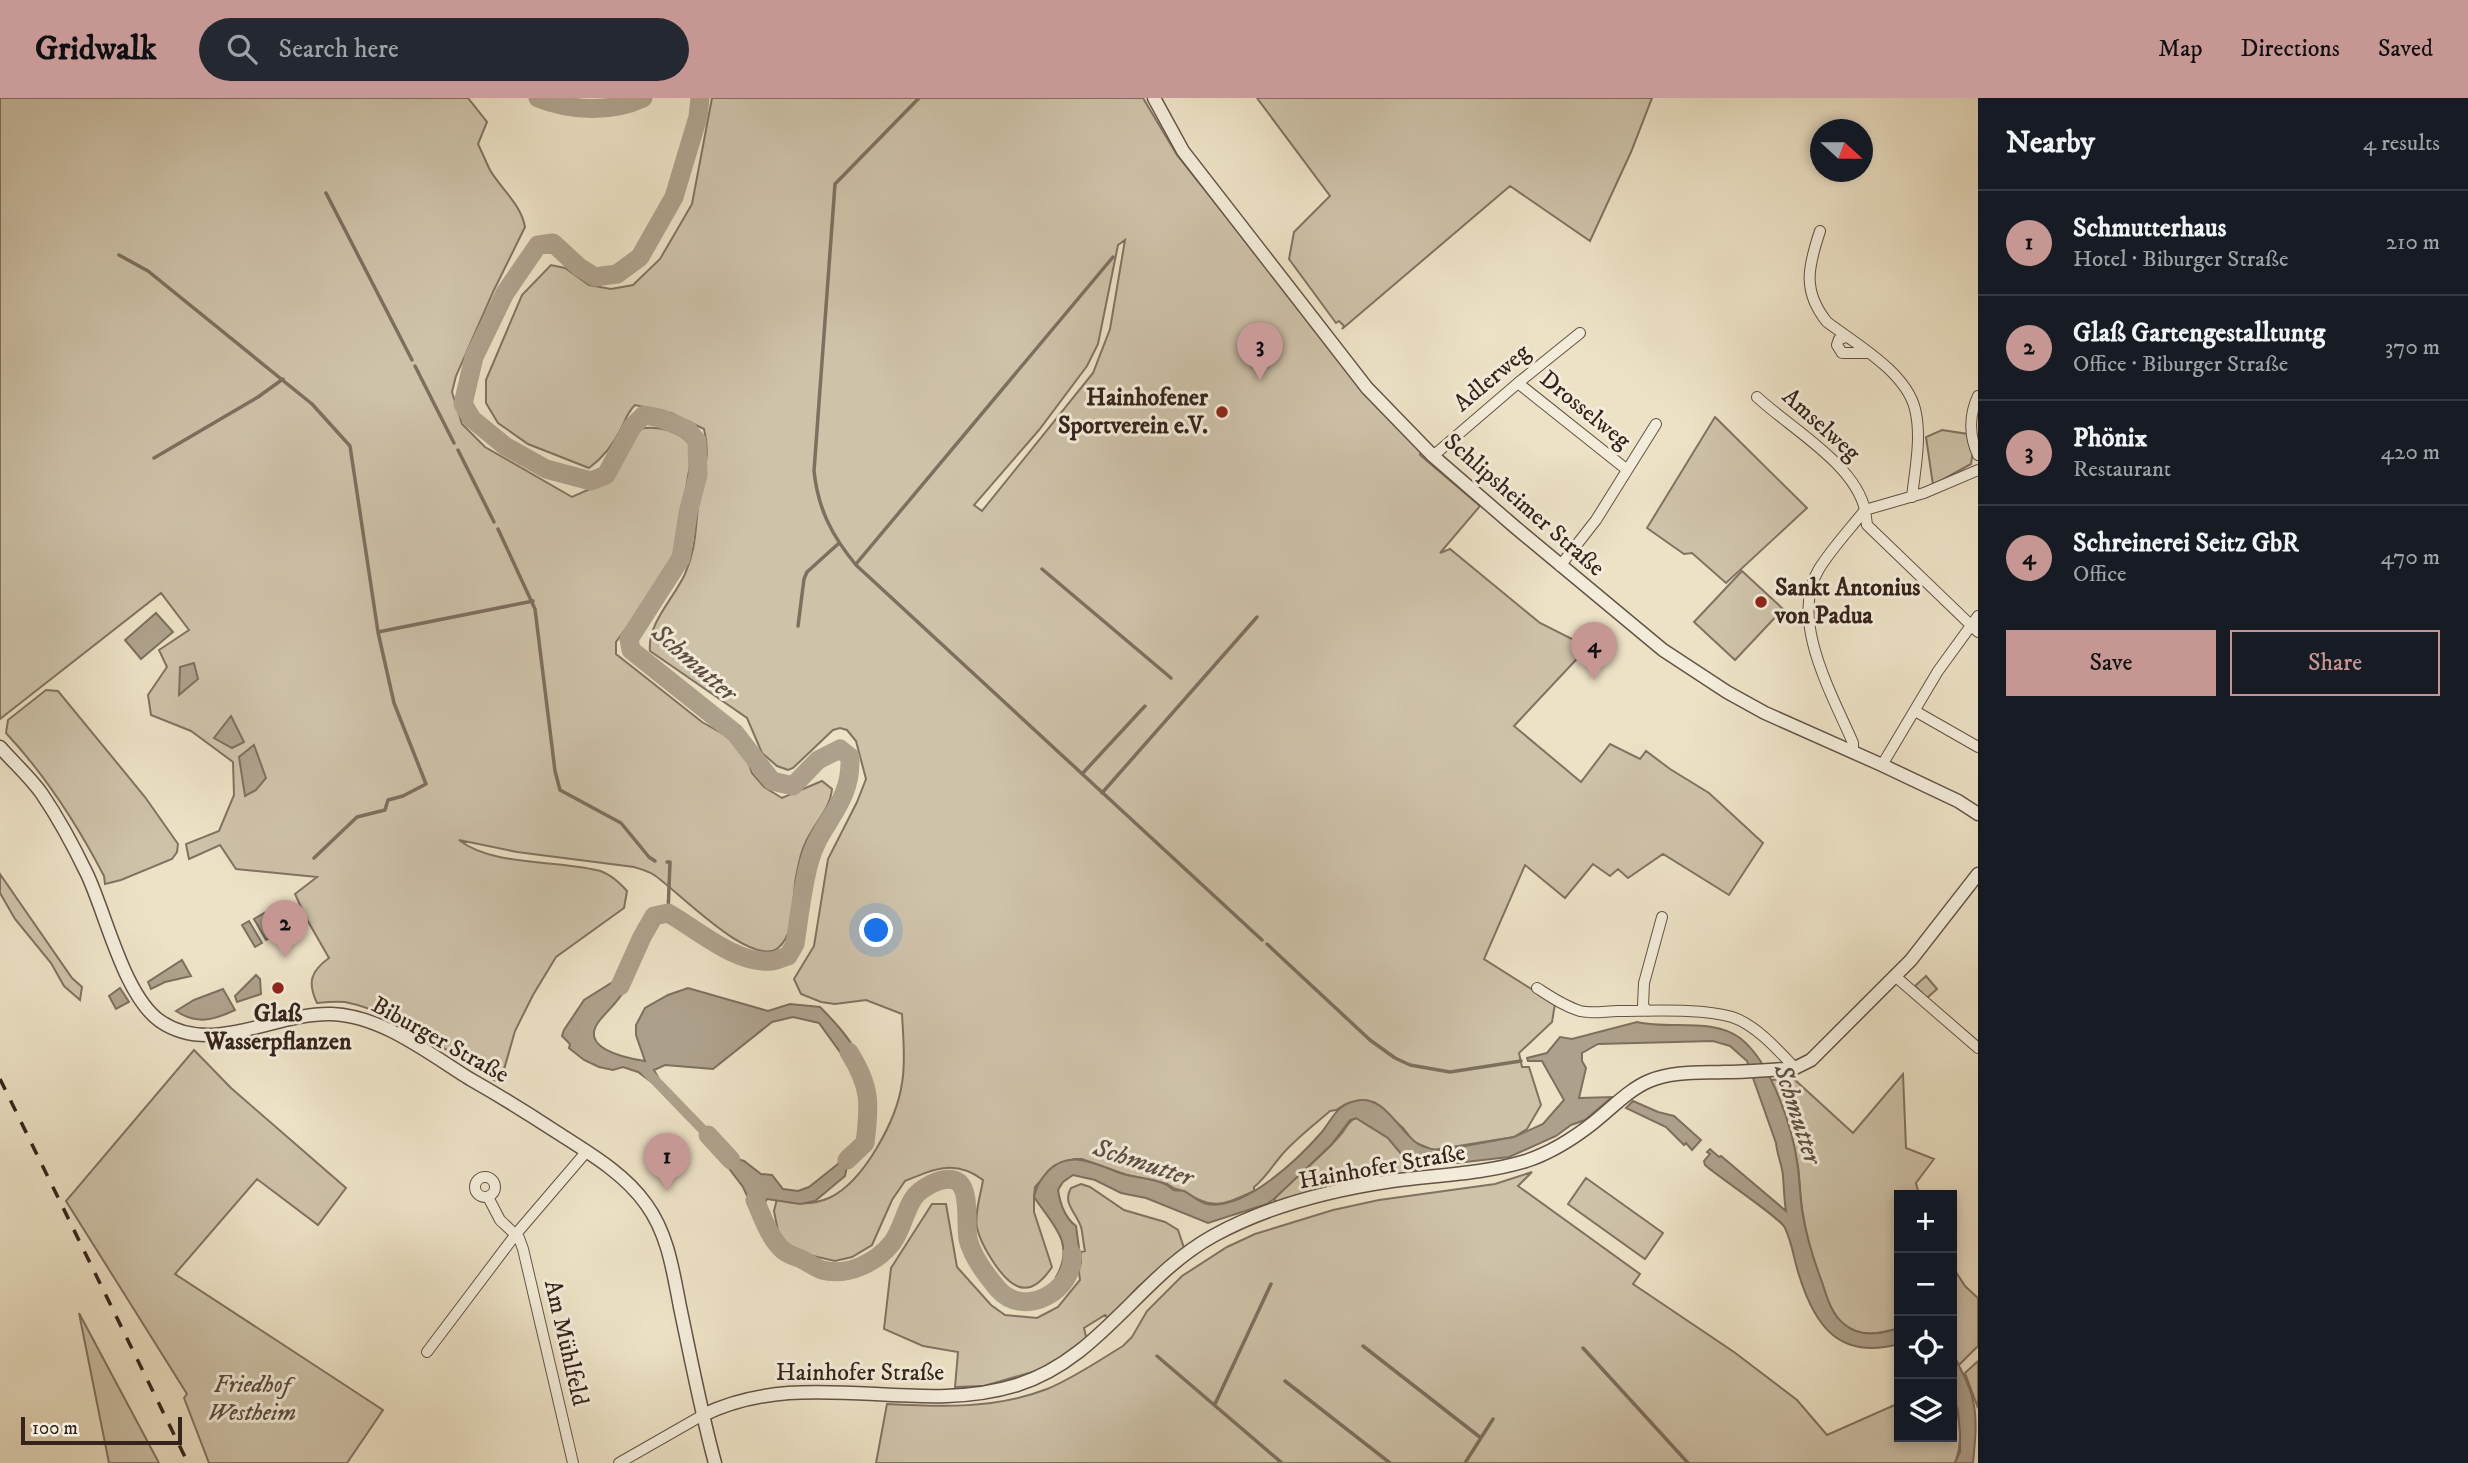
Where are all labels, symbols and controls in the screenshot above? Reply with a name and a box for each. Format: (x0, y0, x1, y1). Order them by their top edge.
search box (199, 18, 689, 81)
text: Gridwalk (35, 29, 157, 70)
icon: search (223, 30, 261, 68)
text: Search here (279, 33, 399, 66)
text: Map (2158, 34, 2203, 64)
text: Directions (2241, 34, 2340, 64)
text: Saved (2378, 34, 2433, 64)
north arrow (1810, 119, 1873, 182)
text: Nearby (2006, 125, 2095, 162)
text: 4 results (2363, 129, 2440, 158)
text: Schmutterhaus (2073, 212, 2226, 245)
text: 1 (2025, 228, 2033, 257)
text: 210 m (2386, 228, 2440, 257)
text: Hotel · Biburger Straße (2073, 245, 2289, 274)
text: Glaß Gartengestalltuntg (2073, 317, 2325, 350)
pin: 3 (1237, 322, 1283, 380)
text: 2 (2023, 333, 2035, 362)
text: 370 m (2385, 333, 2440, 362)
street label: Adlerweg (1448, 337, 1537, 419)
text: Office · Biburger Straße (2073, 350, 2288, 379)
street label: Drosselweg (1533, 364, 1637, 456)
street label: Amselweg (1776, 382, 1867, 468)
place label: Hainhofener Sportverein e.V. (1058, 383, 1209, 441)
marker: Hainhofener Sportverein e.V. (1214, 404, 1230, 420)
text: Phönix (2073, 422, 2147, 455)
street label: Schlipsheimer Straße (1437, 427, 1611, 583)
text: 3 (2025, 438, 2033, 467)
text: 420 m (2381, 438, 2440, 467)
text: Restaurant (2073, 455, 2171, 484)
text: Schreinerei Seitz GbR (2073, 527, 2299, 560)
text: 4 (2022, 543, 2036, 572)
text: 470 m (2381, 543, 2440, 572)
text: Office (2073, 560, 2127, 589)
place label: Sankt Antonius von Padua (1774, 573, 1920, 631)
marker: Sankt Antonius von Padua (1753, 594, 1769, 610)
water label: Schmutter (644, 616, 745, 710)
pin: 4 (1571, 622, 1617, 680)
button: Save (2006, 630, 2216, 696)
button: Share (2230, 630, 2440, 696)
pin: 2 (262, 900, 308, 958)
your location (859, 913, 893, 947)
marker: Glaß Wasserpflanzen (270, 980, 286, 996)
street label: Biburger Straße (366, 990, 514, 1090)
place label: Glaß Wasserpflanzen (204, 999, 352, 1057)
water label: Schmutter (1765, 1059, 1829, 1170)
water label: Schmutter (1088, 1131, 1199, 1195)
pin: 1 (644, 1133, 690, 1191)
street label: Hainhofer Straße (1296, 1138, 1468, 1196)
map controls (1894, 1190, 1957, 1442)
button: + (1894, 1190, 1957, 1253)
button: − (1894, 1253, 1957, 1316)
street label: Am Mühlfeld (537, 1277, 595, 1409)
button: locate (1894, 1316, 1957, 1379)
street label: Hainhofer Straße (776, 1358, 944, 1388)
park label: Friedhof Westheim (208, 1370, 296, 1428)
button: layers (1894, 1379, 1957, 1442)
scale bar (21, 1414, 182, 1446)
text: 100 m (32, 1417, 78, 1440)

